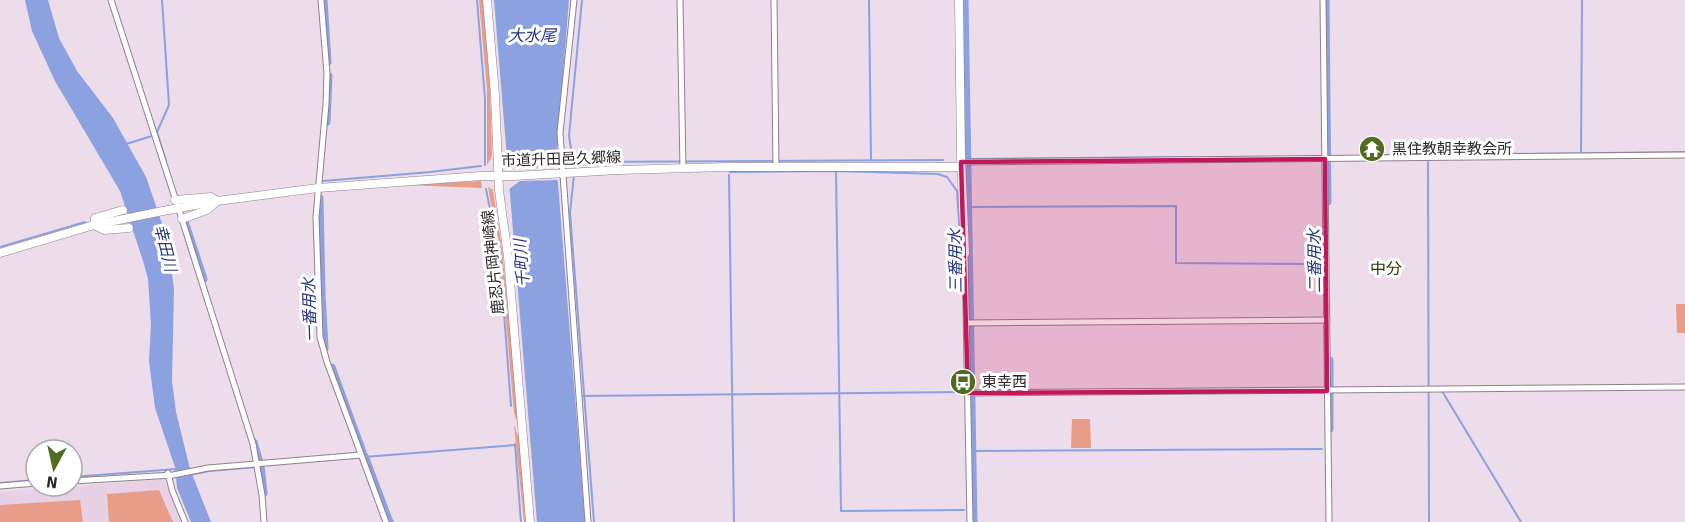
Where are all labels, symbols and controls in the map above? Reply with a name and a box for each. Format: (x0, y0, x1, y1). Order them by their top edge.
water label: 大水尾 (508, 26, 558, 46)
temple icon: 黒住教朝幸教会所 (1357, 134, 1387, 164)
place label: 黒住教朝幸教会所 (1392, 140, 1512, 158)
street label: 市道升田邑久郷線 (501, 148, 621, 170)
street label: 鹿忍片岡神崎線 (479, 209, 507, 315)
water label: 幸田川 (149, 222, 181, 276)
water label: 三番用水 (945, 227, 967, 293)
water label: 二番用水 (1304, 227, 1326, 293)
water label: 千町川 (510, 236, 534, 288)
district label: 中分 (1370, 259, 1402, 279)
water label: 一番用水 (299, 276, 321, 342)
bus stop icon: 東幸西 (948, 367, 978, 397)
place label: 東幸西 (982, 373, 1027, 391)
north arrow (24, 438, 84, 498)
text: N (45, 471, 59, 493)

